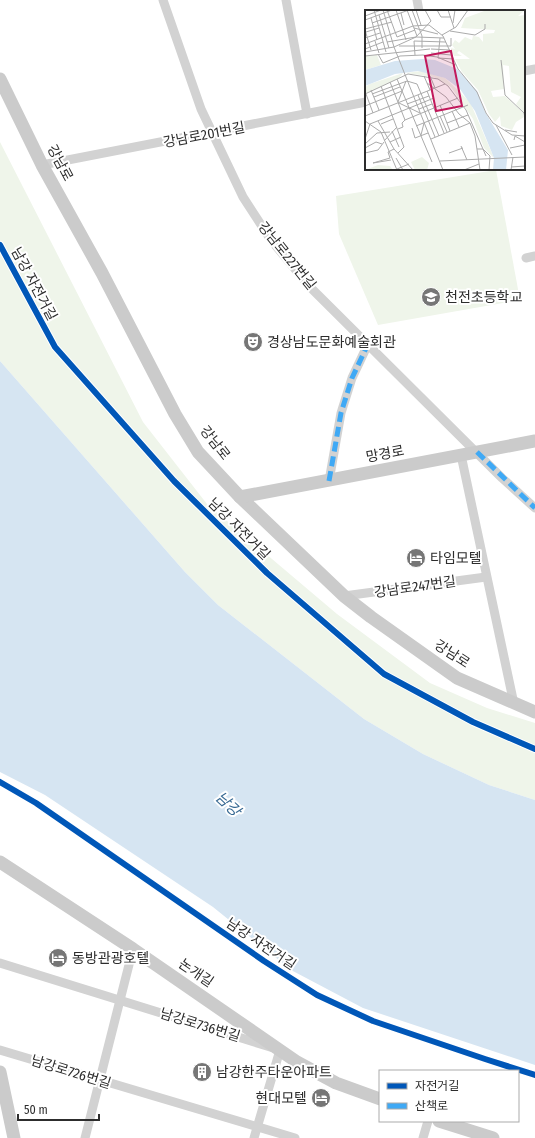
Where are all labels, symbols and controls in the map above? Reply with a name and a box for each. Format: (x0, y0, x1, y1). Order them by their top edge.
inset map (365, 10, 525, 170)
street label: 강남로201번길 (162, 119, 246, 151)
street label: 강남로 (43, 142, 77, 184)
street label: 강남로227번길 (254, 219, 320, 293)
street label: 남강 자전거길 (8, 244, 60, 324)
school or university icon: 천전초등학교 (420, 286, 442, 308)
place label: 천전초등학교 (445, 289, 522, 306)
theatre icon: 경상남도문화예술회관 (242, 331, 264, 353)
place label: 경상남도문화예술회관 (267, 334, 396, 351)
street label: 강남로 (196, 423, 234, 464)
street label: 망경로 (364, 442, 406, 466)
street label: 남강 자전거길 (205, 495, 273, 563)
hotel icon: 타임모텔 (405, 547, 427, 569)
place label: 타임모텔 (430, 550, 482, 567)
street label: 강남로247번길 (373, 573, 457, 601)
street label: 강남로 (431, 636, 473, 672)
water label: 남강 (212, 788, 246, 821)
street label: 남강 자전거길 (223, 914, 299, 974)
hotel icon: 동방관광호텔 (47, 947, 69, 969)
place label: 동방관광호텔 (72, 950, 149, 967)
street label: 논개길 (175, 955, 217, 991)
street label: 남강로736번길 (158, 1005, 242, 1045)
street label: 남강로726번길 (29, 1052, 113, 1092)
building icon: 남강한주타운아파트 (191, 1061, 213, 1083)
place label: 남강한주타운아파트 (216, 1064, 332, 1081)
legend (379, 1070, 519, 1122)
text: 자전거길 (415, 1079, 459, 1093)
hotel icon: 현대모텔 (310, 1087, 332, 1109)
place label: 현대모텔 (255, 1090, 307, 1107)
scale bar (18, 1096, 99, 1122)
text: 산책로 (415, 1099, 448, 1113)
text: 50 m (24, 1103, 48, 1117)

